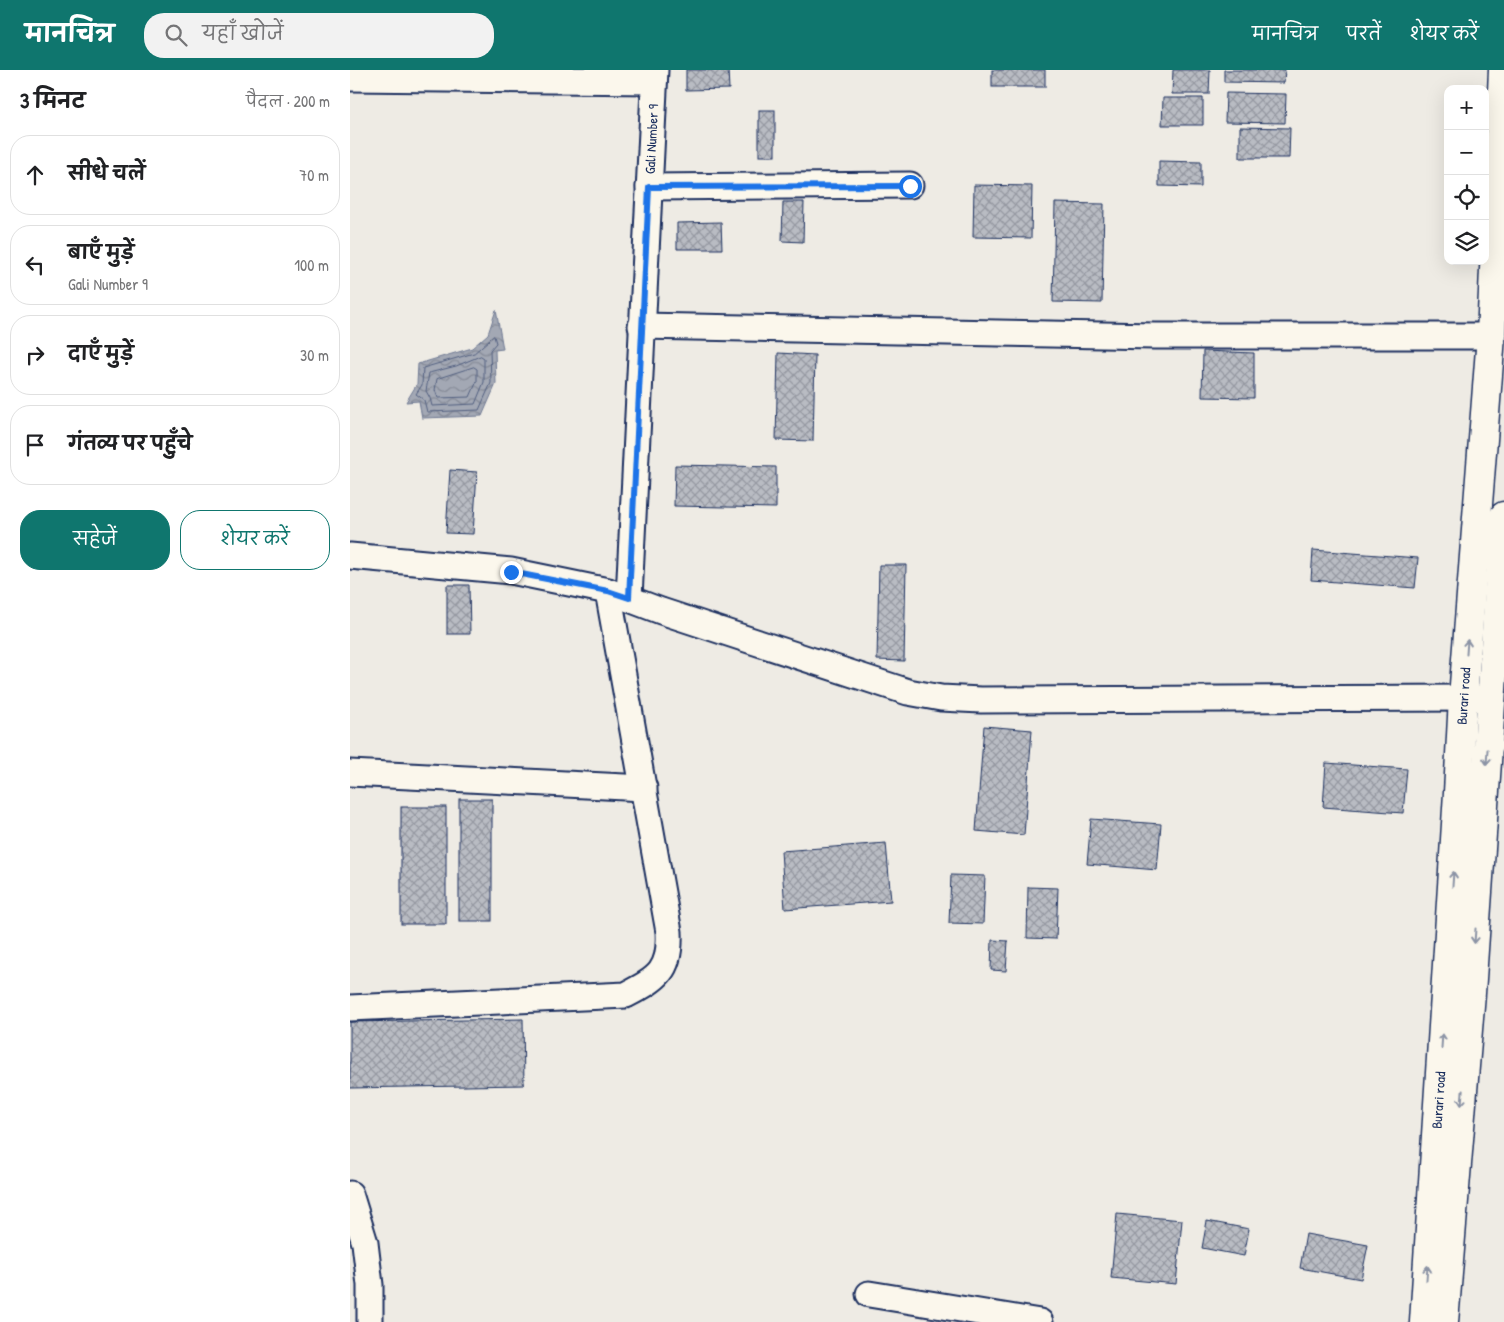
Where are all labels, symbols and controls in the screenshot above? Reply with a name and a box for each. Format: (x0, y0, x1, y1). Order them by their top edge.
search box (144, 13, 494, 58)
text: मानचित्र (25, 17, 114, 49)
text: यहाँ खोजें (202, 20, 284, 46)
icon: search (162, 21, 190, 49)
text: मानचित्र (1252, 21, 1318, 46)
text: परतें (1346, 21, 1381, 46)
text: शेयर करें (1409, 21, 1479, 46)
map controls (1444, 85, 1489, 265)
button: + (1444, 85, 1489, 130)
text: 3 मिनट (20, 86, 85, 115)
text: पैदल · 200 m (246, 90, 330, 112)
street label: Gali Number 9 (640, 104, 662, 174)
button: − (1444, 130, 1489, 175)
text: सीधे चलें (68, 160, 145, 186)
icon: ahead (21, 161, 49, 189)
text: 70 m (299, 164, 329, 186)
route start (899, 175, 922, 198)
button: locate (1444, 175, 1489, 220)
button: layers (1444, 220, 1489, 265)
text: बाएँ मुड़ें (68, 239, 134, 265)
icon: left (21, 251, 49, 279)
text: 100 m (294, 254, 329, 276)
text: Gali Number 9 (68, 273, 148, 295)
text: दाएँ मुड़ें (68, 340, 134, 366)
icon: right (21, 341, 49, 369)
text: 30 m (300, 344, 329, 366)
text: गंतव्य पर पहुँचे (68, 430, 192, 456)
icon: arrive (21, 431, 49, 459)
button: सहेजें (20, 510, 170, 570)
button: शेयर करें (180, 510, 330, 570)
route end (500, 561, 523, 584)
one-way arrow (1462, 639, 1471, 655)
street label: Burari road (1452, 666, 1475, 725)
one-way arrow (1483, 748, 1492, 764)
one-way arrow (1448, 871, 1457, 887)
one-way arrow (1471, 928, 1480, 944)
one-way arrow (1438, 1034, 1447, 1050)
street label: Burari road (1427, 1070, 1450, 1129)
one-way arrow (1458, 1090, 1467, 1106)
one-way arrow (1423, 1266, 1432, 1282)

